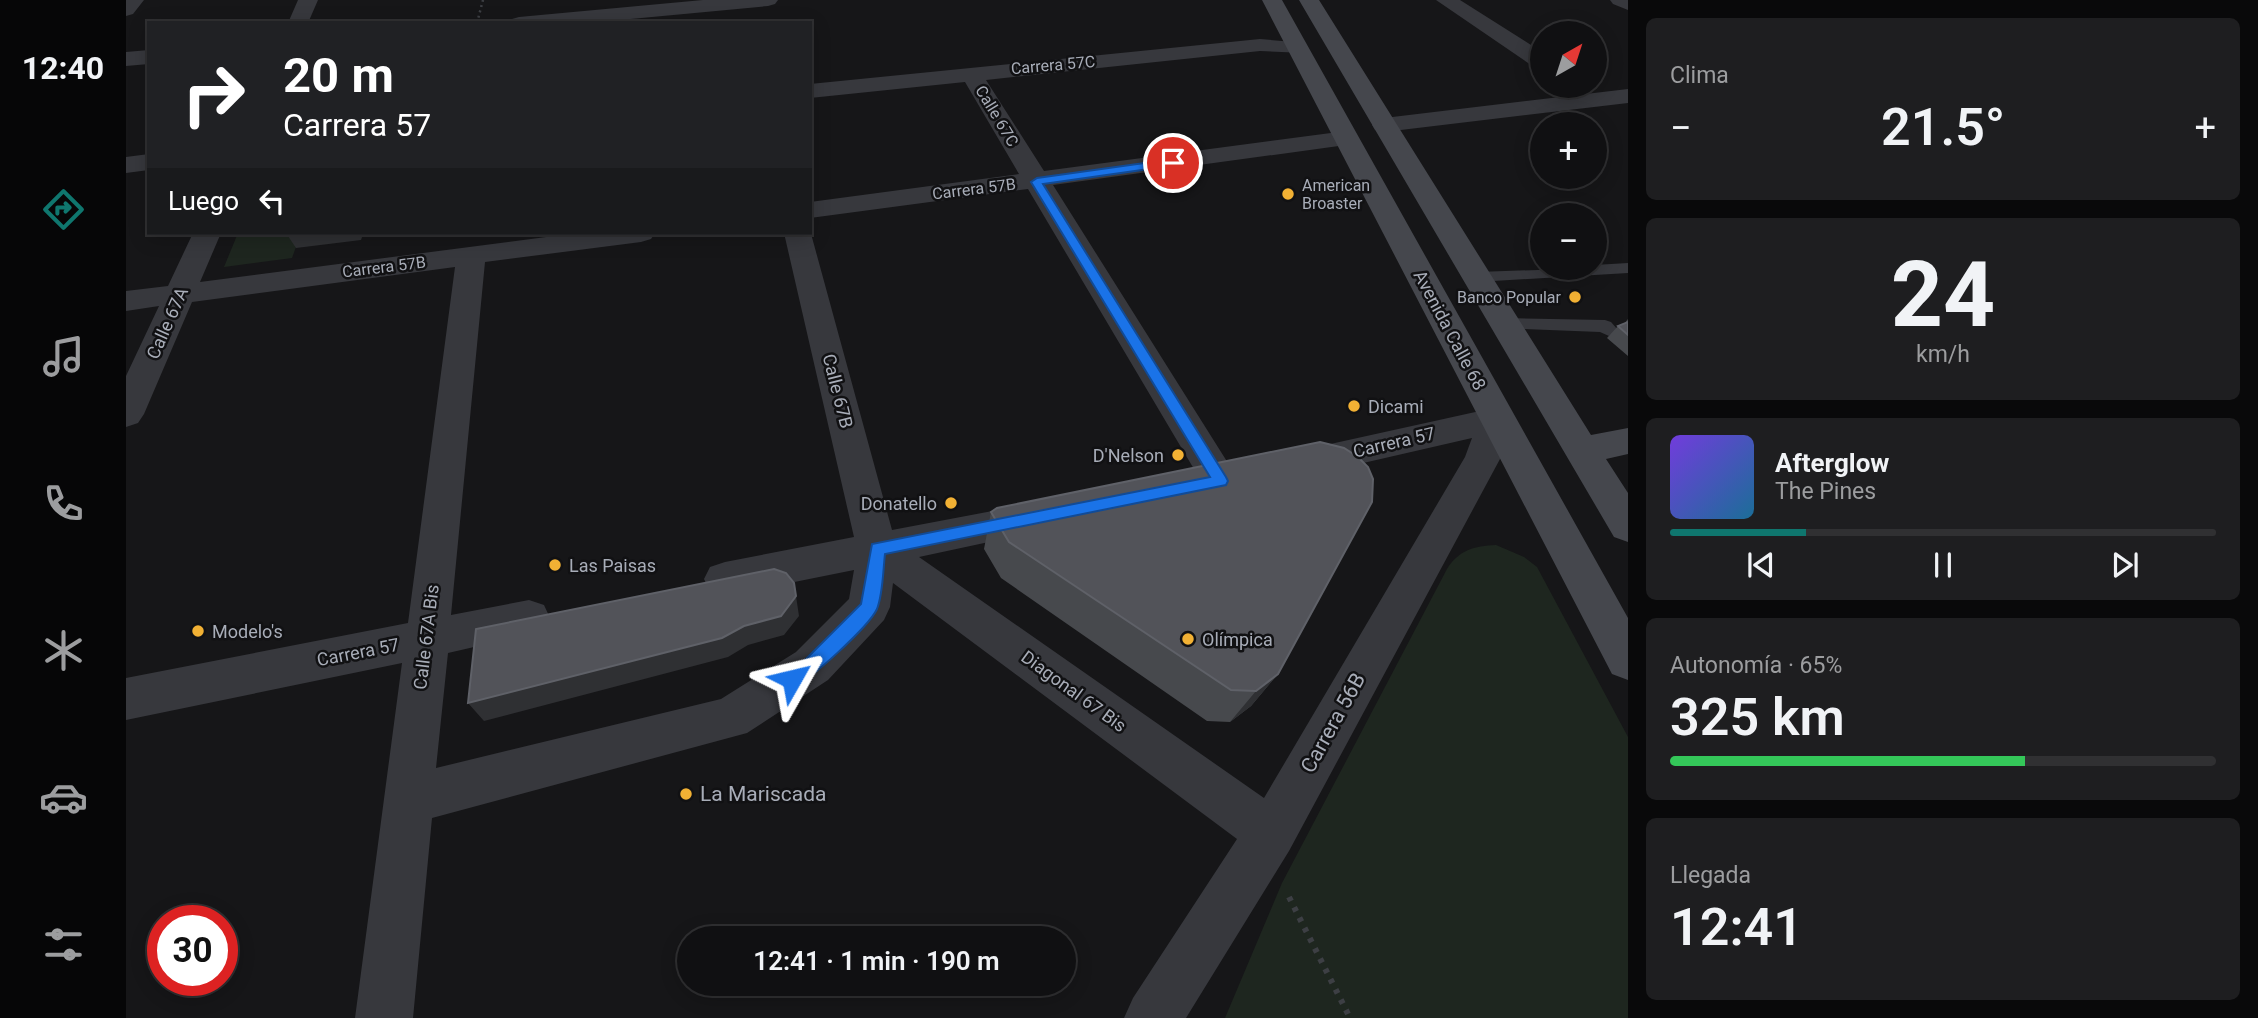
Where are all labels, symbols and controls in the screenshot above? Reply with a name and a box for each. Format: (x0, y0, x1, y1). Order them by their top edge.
north arrow (1530, 21, 1606, 98)
map controls (1530, 21, 1607, 280)
text: 20 m (283, 47, 394, 104)
text: 12:40 (22, 49, 104, 87)
icon: right (168, 49, 259, 140)
street label: Carrera 57C (1010, 52, 1096, 78)
text: Clima (1670, 62, 1729, 89)
street label: Calle 67C (971, 82, 1023, 150)
text: 21.5° (1881, 97, 2005, 158)
text: Carrera 57 (283, 106, 431, 144)
text: − (1670, 106, 1692, 150)
text: + (2194, 106, 2216, 150)
button: + (1530, 112, 1607, 189)
pin (1143, 133, 1203, 193)
icon: arrive (1154, 144, 1192, 182)
street label: Carrera 57B (931, 174, 1017, 204)
place label: American Broaster (1302, 176, 1370, 213)
icon: left (253, 182, 291, 220)
icon: directions (39, 185, 88, 234)
text: Luego (168, 186, 239, 216)
marker: American Broaster (1280, 186, 1296, 202)
button: − (1530, 203, 1607, 280)
text: 24 (1891, 242, 1995, 348)
street label: Carrera 57B (341, 252, 427, 282)
street label: Avenida Calle 68 (1410, 266, 1490, 394)
street label: Calle 67A (142, 284, 192, 362)
place label: Banco Popular (1457, 288, 1562, 307)
marker: Banco Popular (1567, 289, 1583, 305)
icon: music (39, 332, 88, 381)
text: km/h (1916, 341, 1970, 368)
street label: Calle 67B (819, 352, 857, 430)
place label: Dicami (1368, 396, 1424, 417)
marker: Dicami (1346, 398, 1362, 414)
street label: Carrera 57 (1351, 422, 1437, 462)
place label: D'Nelson (1093, 445, 1164, 466)
marker: D'Nelson (1170, 447, 1186, 463)
text: Afterglow (1775, 448, 1889, 478)
text: The Pines (1775, 478, 1876, 505)
icon: phone (39, 479, 88, 528)
place label: Donatello (861, 493, 937, 514)
marker: Donatello (943, 495, 959, 511)
icon: previous (1742, 546, 1780, 584)
icon: pause (1924, 546, 1962, 584)
icon: next (2106, 546, 2144, 584)
place label: Las Paisas (569, 555, 656, 576)
marker: Las Paisas (547, 557, 563, 573)
street label: Calle 67A Bis (409, 583, 443, 691)
place label: Modelo's (212, 621, 283, 642)
marker: Modelo's (190, 623, 206, 639)
icon: climate (39, 626, 88, 675)
place label: Olímpica (1202, 629, 1273, 650)
marker: Olímpica (1180, 631, 1196, 647)
street label: Carrera 57 (315, 634, 401, 670)
position arrow (755, 642, 829, 716)
street label: Diagonal 67 Bis (1017, 646, 1131, 736)
text: Autonomía · 65% (1670, 652, 1842, 679)
street label: Carrera 56B (1296, 669, 1370, 777)
text: 325 km (1670, 687, 1845, 748)
icon: car (39, 773, 88, 822)
place label: La Mariscada (700, 782, 826, 806)
marker: La Mariscada (678, 786, 694, 802)
text: Llegada (1670, 862, 1751, 889)
text: 12:41 (1670, 897, 1803, 958)
speed limit sign: 30 (147, 905, 238, 996)
icon: filters (39, 920, 88, 969)
text: 12:41 · 1 min · 190 m (753, 946, 1000, 976)

